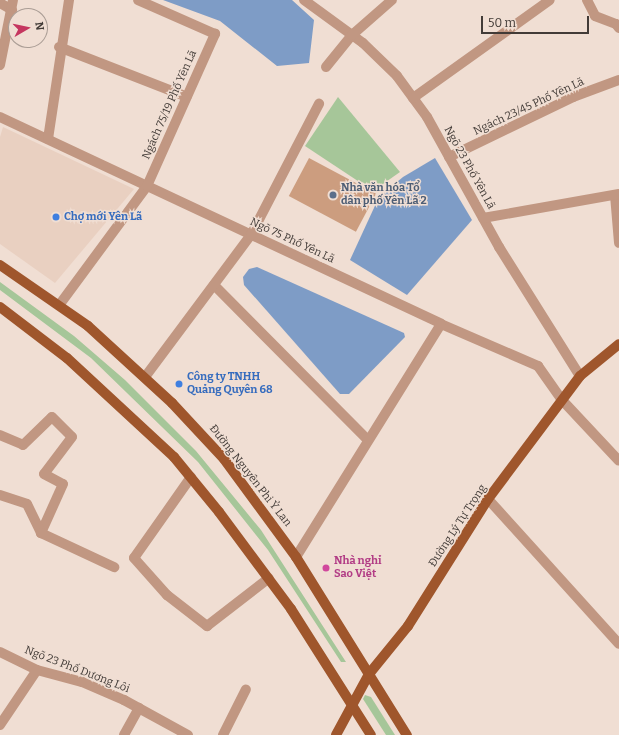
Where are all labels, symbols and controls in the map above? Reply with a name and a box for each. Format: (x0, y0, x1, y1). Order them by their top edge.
north arrow (8, 8, 48, 48)
scale bar (483, 8, 591, 34)
text: 50 m (488, 16, 516, 30)
text: N (32, 21, 46, 31)
street label: Ngách 75/19 Phố Yên Lã (140, 48, 200, 162)
street label: Ngách 23/45 Phố Yên Lã (472, 76, 586, 138)
street label: Ngõ 23 Phố Yên Lã (441, 124, 497, 212)
place label: Nhà văn hóa Tổ dân phố Yên Lã 2 (341, 182, 427, 208)
marker: Nhà văn hóa Tổ dân phố Yên Lã 2 (328, 190, 338, 200)
place label: Chợ mới Yên Lã (64, 210, 142, 224)
marker: Chợ mới Yên Lã (51, 212, 61, 222)
street label: Ngõ 75 Phố Yên Lã (248, 216, 336, 266)
place label: Công ty TNHH Quảng Quyên 68 (187, 371, 273, 397)
marker: Công ty TNHH Quảng Quyên 68 (174, 379, 184, 389)
street label: Đường Nguyên Phi Ỷ Lan (206, 423, 294, 529)
street label: Đường Lý Tự Trọng (426, 482, 490, 570)
place label: Nhà nghỉ Sao Việt (334, 555, 381, 581)
marker: Nhà nghỉ Sao Việt (321, 563, 331, 573)
street label: Ngõ 23 Phố Dương Lôi (23, 644, 131, 696)

